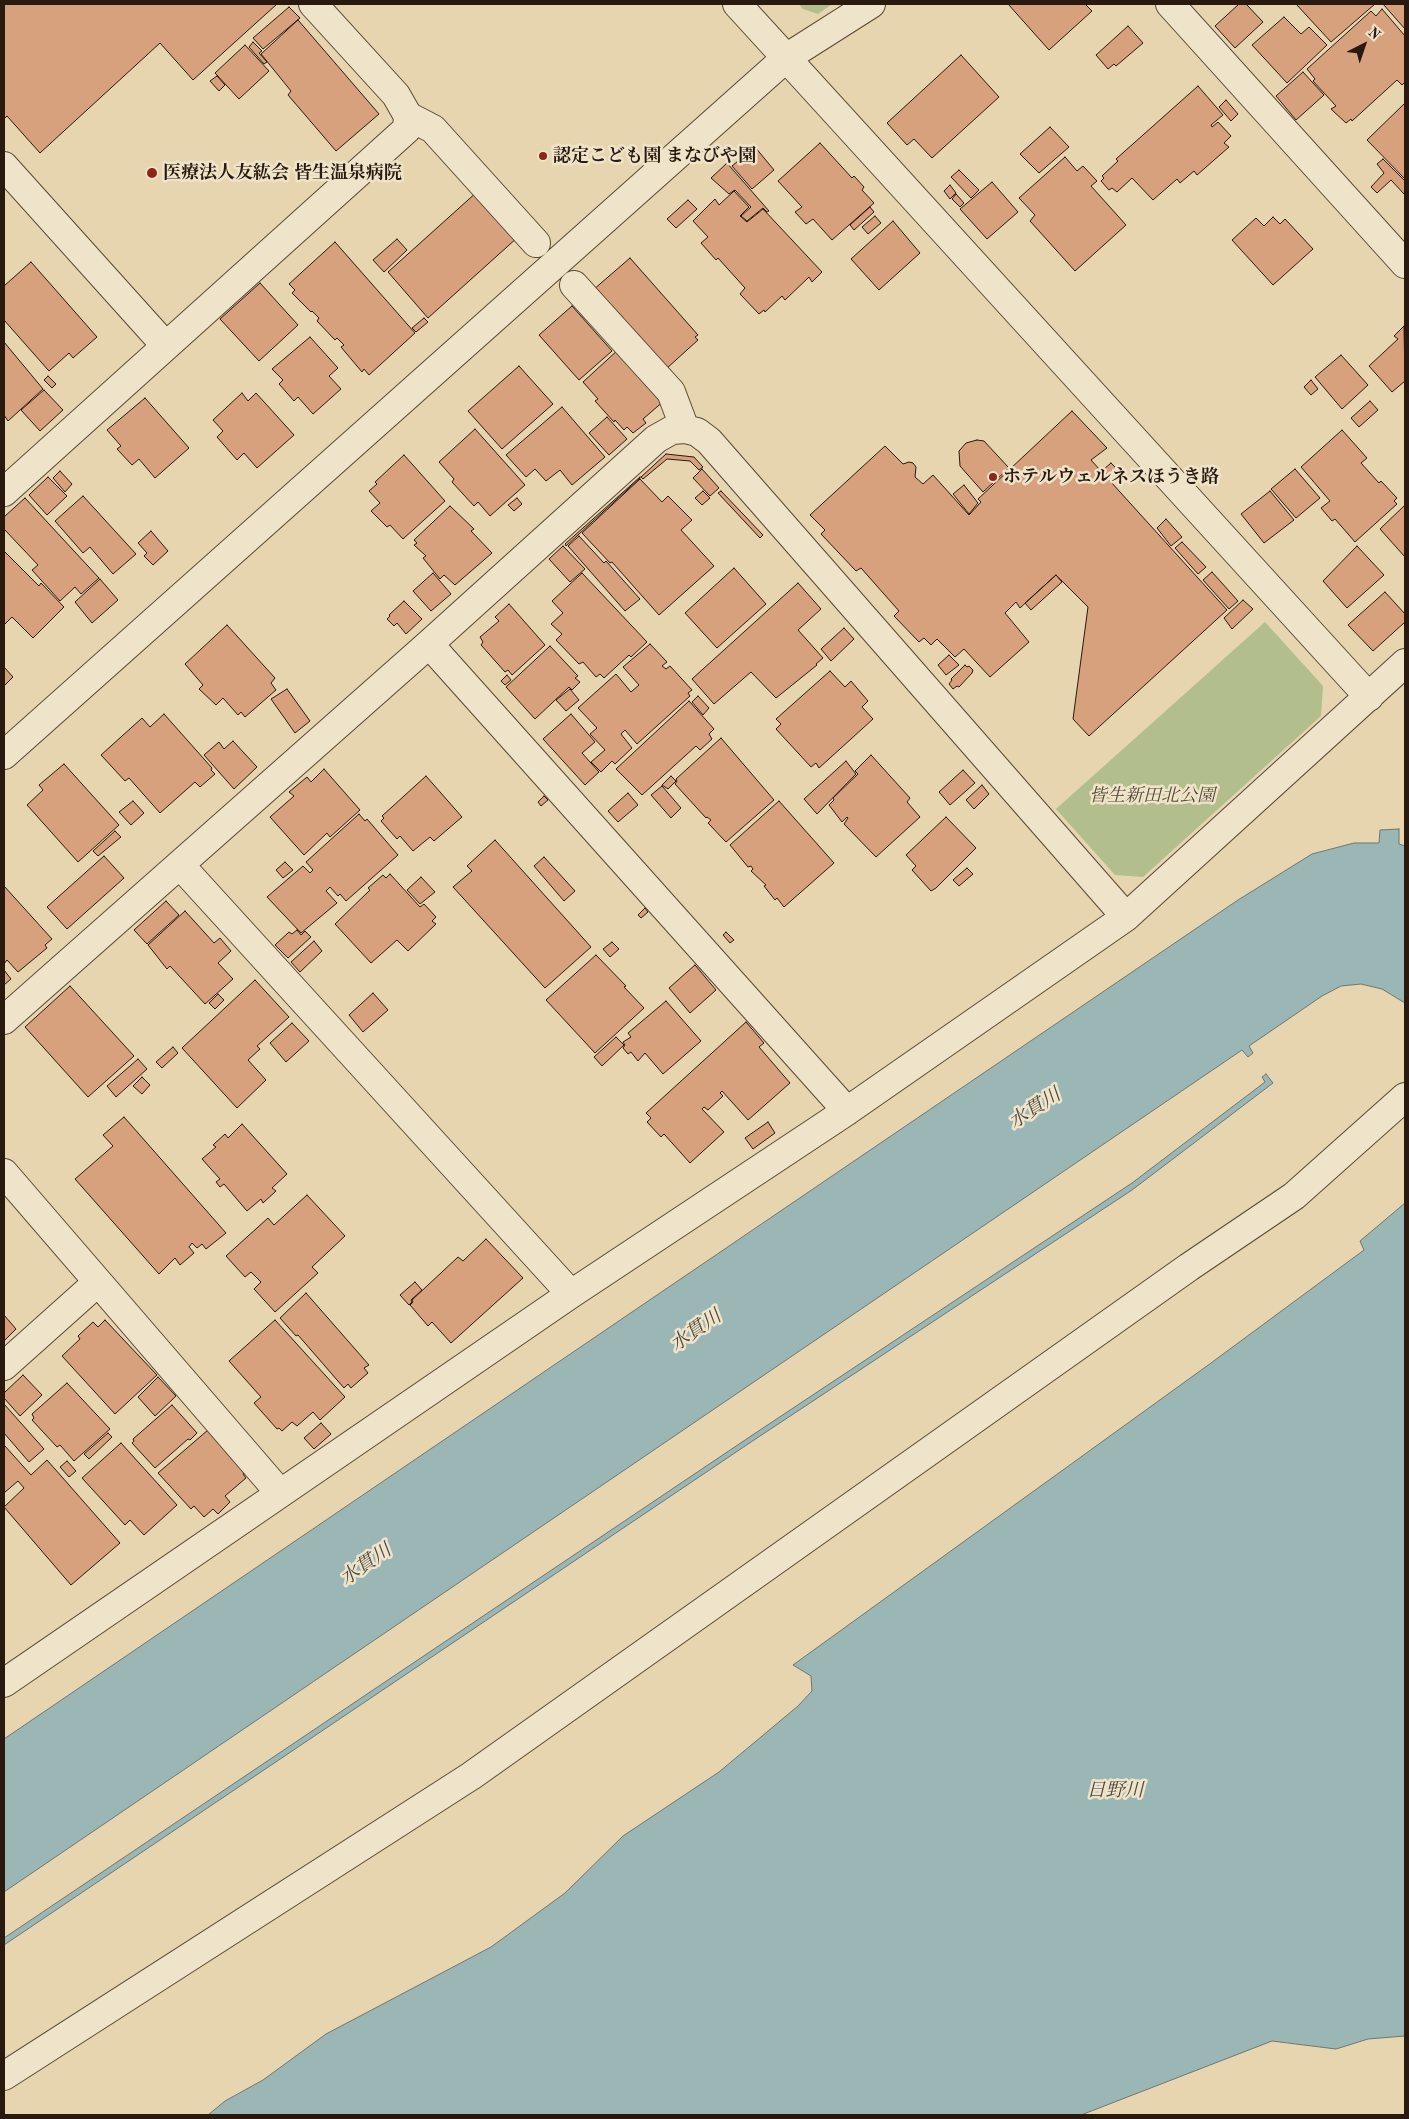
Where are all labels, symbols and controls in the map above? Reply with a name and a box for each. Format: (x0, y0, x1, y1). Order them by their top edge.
north arrow (1339, 20, 1389, 70)
text: N (1365, 25, 1382, 42)
place label: 認定こども園 まなびや園 (553, 145, 756, 167)
marker: 認定こども園 まなびや園 (537, 150, 549, 162)
place label: 医療法人友紘会 皆生温泉病院 (163, 162, 402, 184)
marker: 医療法人友紘会 皆生温泉病院 (145, 166, 159, 180)
place label: ホテルウェルネスほうき路 (1003, 466, 1219, 488)
marker: ホテルウェルネスほうき路 (987, 471, 999, 483)
park label: 皆生新田北公園 (1089, 785, 1215, 807)
water label: 水貫川 (1005, 1084, 1065, 1134)
water label: 水貫川 (666, 1305, 726, 1357)
water label: 水貫川 (336, 1539, 396, 1591)
water label: 日野川 (1087, 1780, 1143, 1802)

